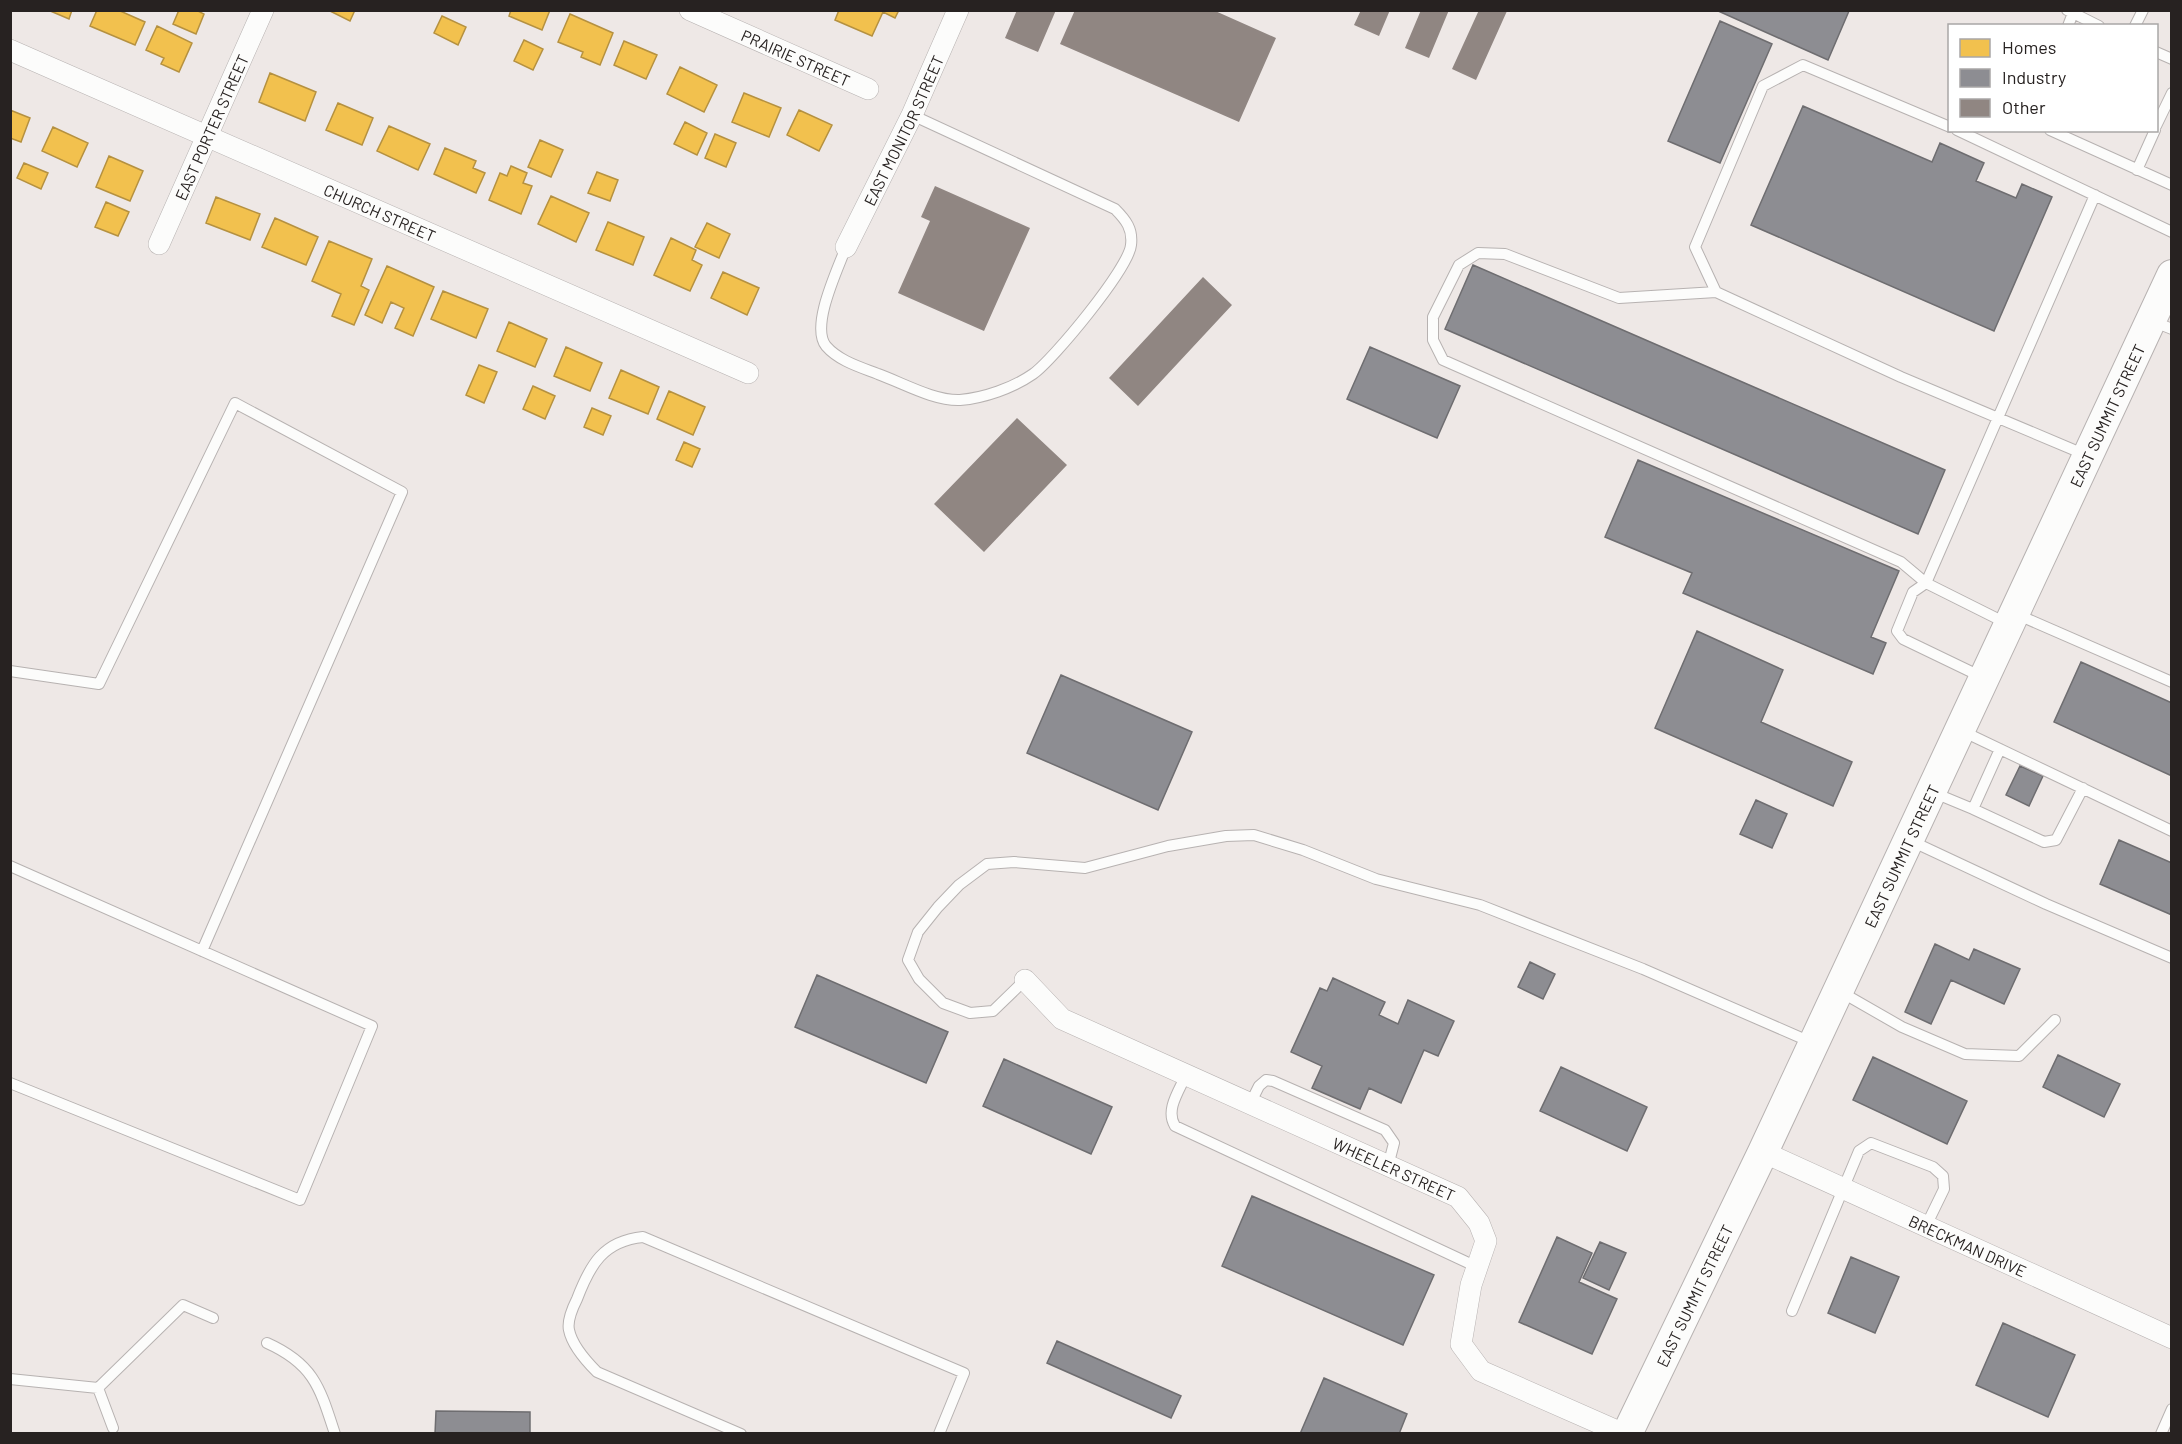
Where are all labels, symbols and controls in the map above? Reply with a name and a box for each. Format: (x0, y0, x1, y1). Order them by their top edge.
legend (1948, 24, 2158, 132)
street label: PRAIRIE STREET (739, 25, 853, 89)
text: Homes (2002, 36, 2056, 58)
street label: EAST PORTER STREET (170, 51, 252, 203)
street label: EAST MONITOR STREET (859, 52, 947, 208)
text: Industry (2002, 66, 2066, 88)
text: Other (2002, 96, 2046, 118)
street label: CHURCH STREET (321, 179, 439, 245)
street label: EAST SUMMIT STREET (2065, 341, 2148, 490)
street label: EAST SUMMIT STREET (1860, 781, 1943, 930)
street label: WHEELER STREET (1330, 1133, 1458, 1204)
street label: BRECKMAN DRIVE (1906, 1210, 2030, 1280)
street label: EAST SUMMIT STREET (1652, 1221, 1736, 1370)

